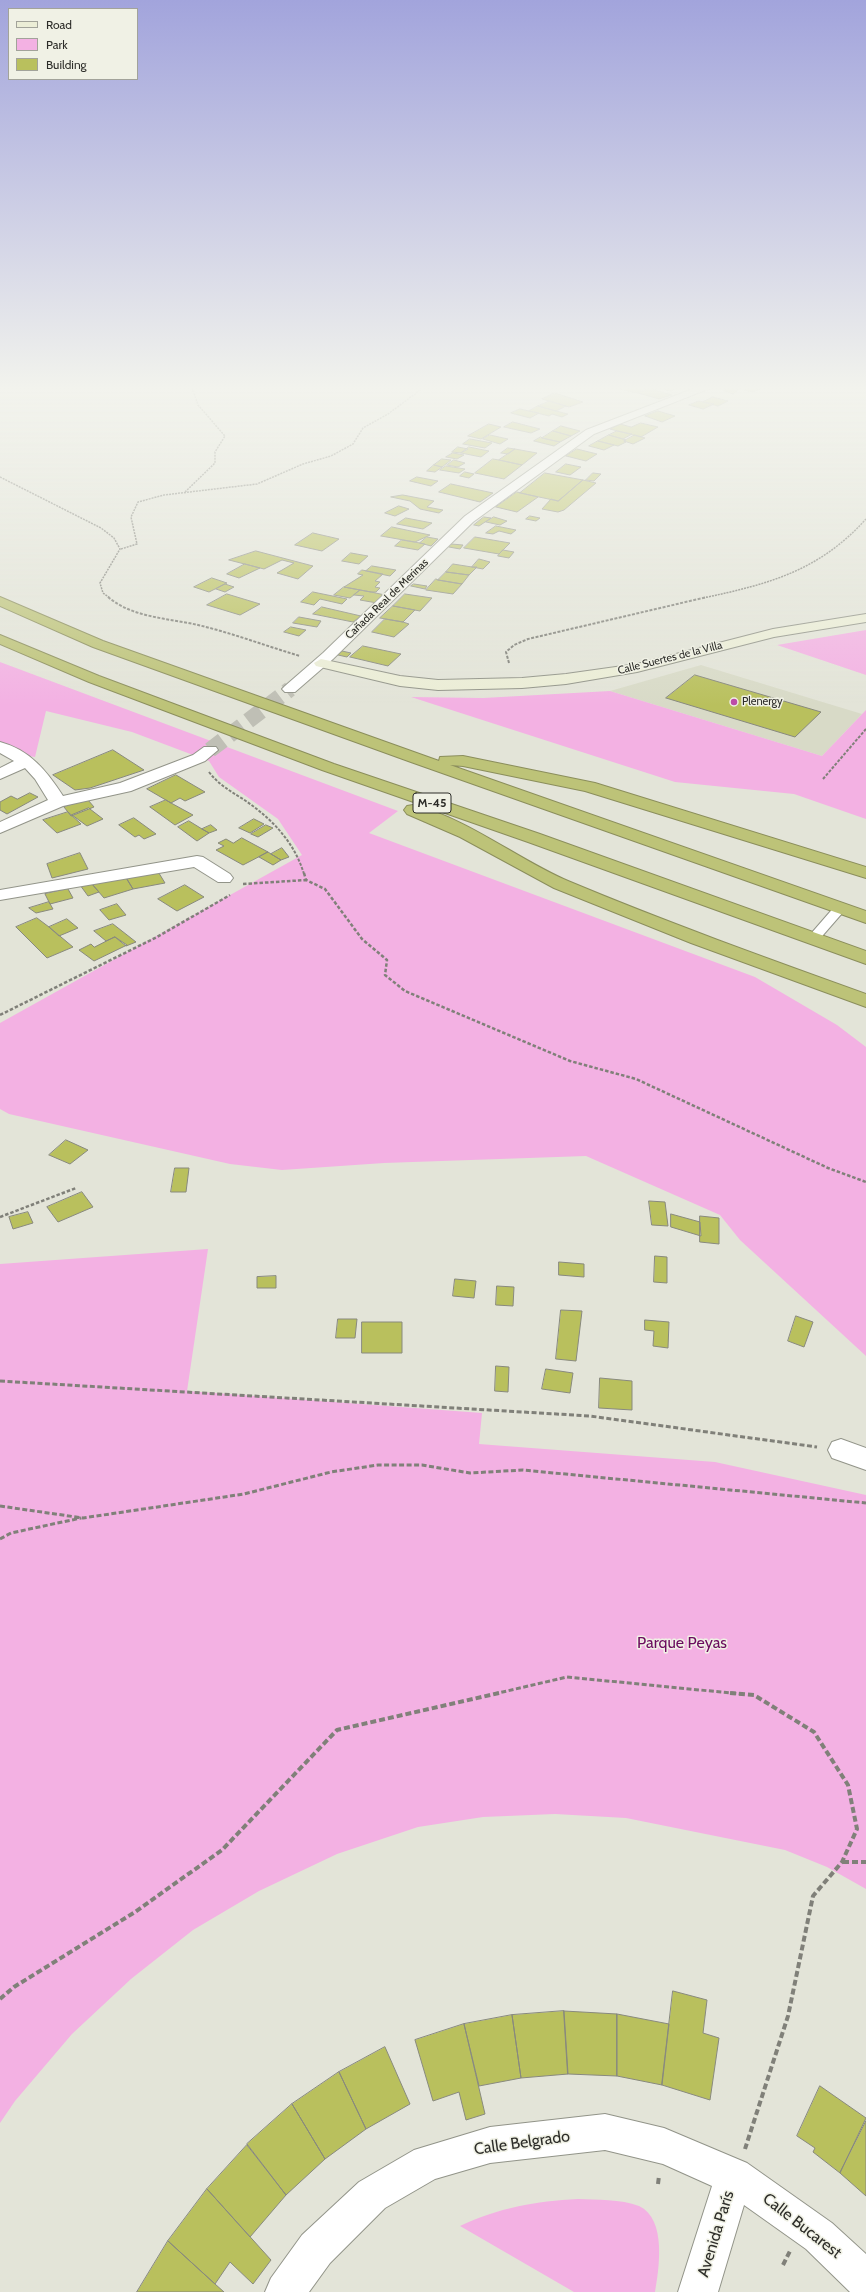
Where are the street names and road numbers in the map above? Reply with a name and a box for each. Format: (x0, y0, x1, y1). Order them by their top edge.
street label: Cañada Real de Merinas (343, 556, 431, 642)
street label: Calle Suertes de la Villa (616, 639, 724, 677)
road number: M-45 (413, 793, 451, 813)
street label: Calle Belgrado (473, 2127, 571, 2159)
street label: Avenida París (694, 2188, 738, 2280)
street label: Calle Bucarest (759, 2189, 845, 2263)

